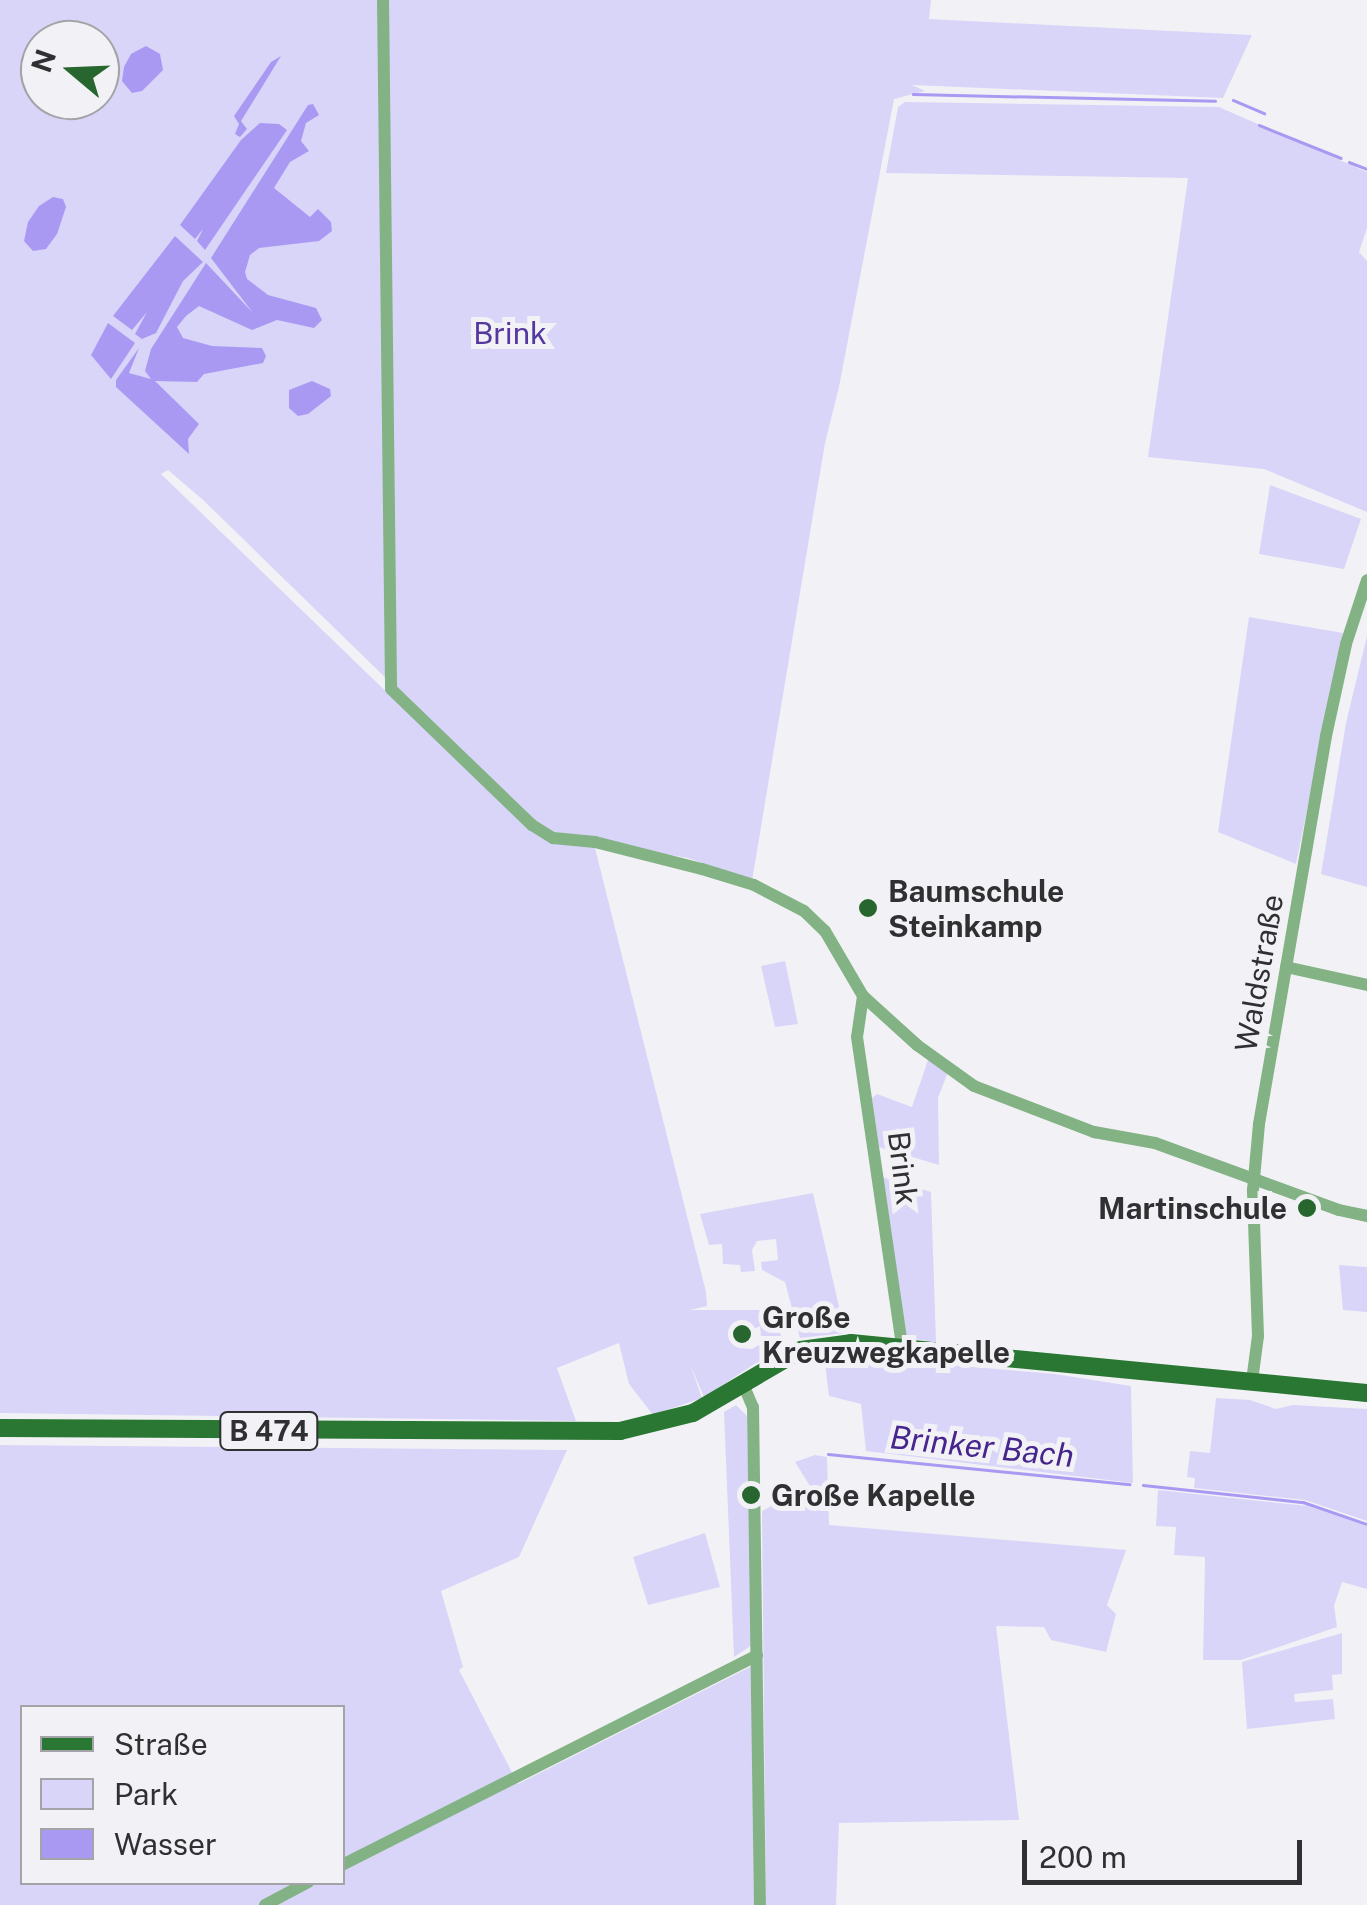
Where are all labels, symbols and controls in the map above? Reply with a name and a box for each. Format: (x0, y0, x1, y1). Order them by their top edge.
north arrow (20, 20, 120, 120)
text: N (24, 45, 62, 76)
park label: Brink (473, 315, 547, 351)
place label: Baumschule Steinkamp (888, 873, 1064, 944)
street label: Waldstraße (1227, 892, 1291, 1054)
marker: Baumschule Steinkamp (857, 897, 879, 919)
street label: Brink (881, 1129, 925, 1207)
place label: Martinschule (1098, 1190, 1287, 1226)
marker: Martinschule (1296, 1197, 1318, 1219)
place label: Große Kreuzwegkapelle (762, 1299, 1010, 1370)
marker: Große Kreuzwegkapelle (731, 1323, 753, 1345)
road number: B 474 (219, 1408, 319, 1454)
water label: Brinker Bach (888, 1418, 1076, 1476)
place label: Große Kapelle (771, 1477, 976, 1513)
marker: Große Kapelle (740, 1484, 762, 1506)
legend (20, 1705, 345, 1885)
text: Straße (114, 1726, 208, 1762)
text: Park (114, 1776, 178, 1812)
scale bar (1027, 1820, 1307, 1882)
text: Wasser (114, 1826, 217, 1862)
text: 200 m (1039, 1839, 1127, 1875)

